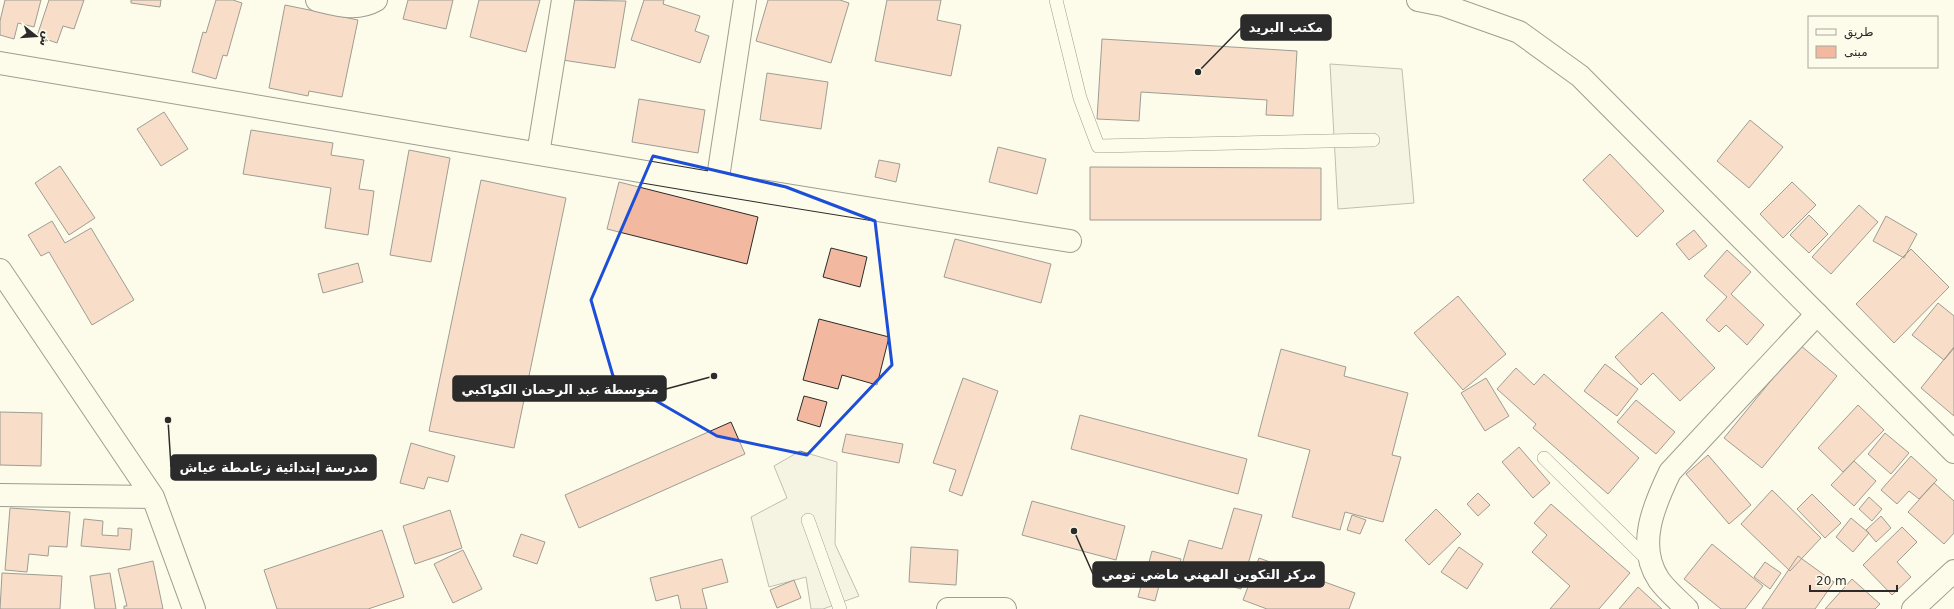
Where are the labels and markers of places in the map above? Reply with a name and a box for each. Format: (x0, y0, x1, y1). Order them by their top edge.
callout: مكتب البريد (1241, 15, 1331, 40)
callout: متوسطة عبد الرحمان الكواكبي (453, 376, 666, 401)
callout: مدرسة إبتدائية زعامطة عياش (171, 455, 376, 480)
callout: مركز التكوين المهني ماضي تومي (1093, 562, 1324, 587)

